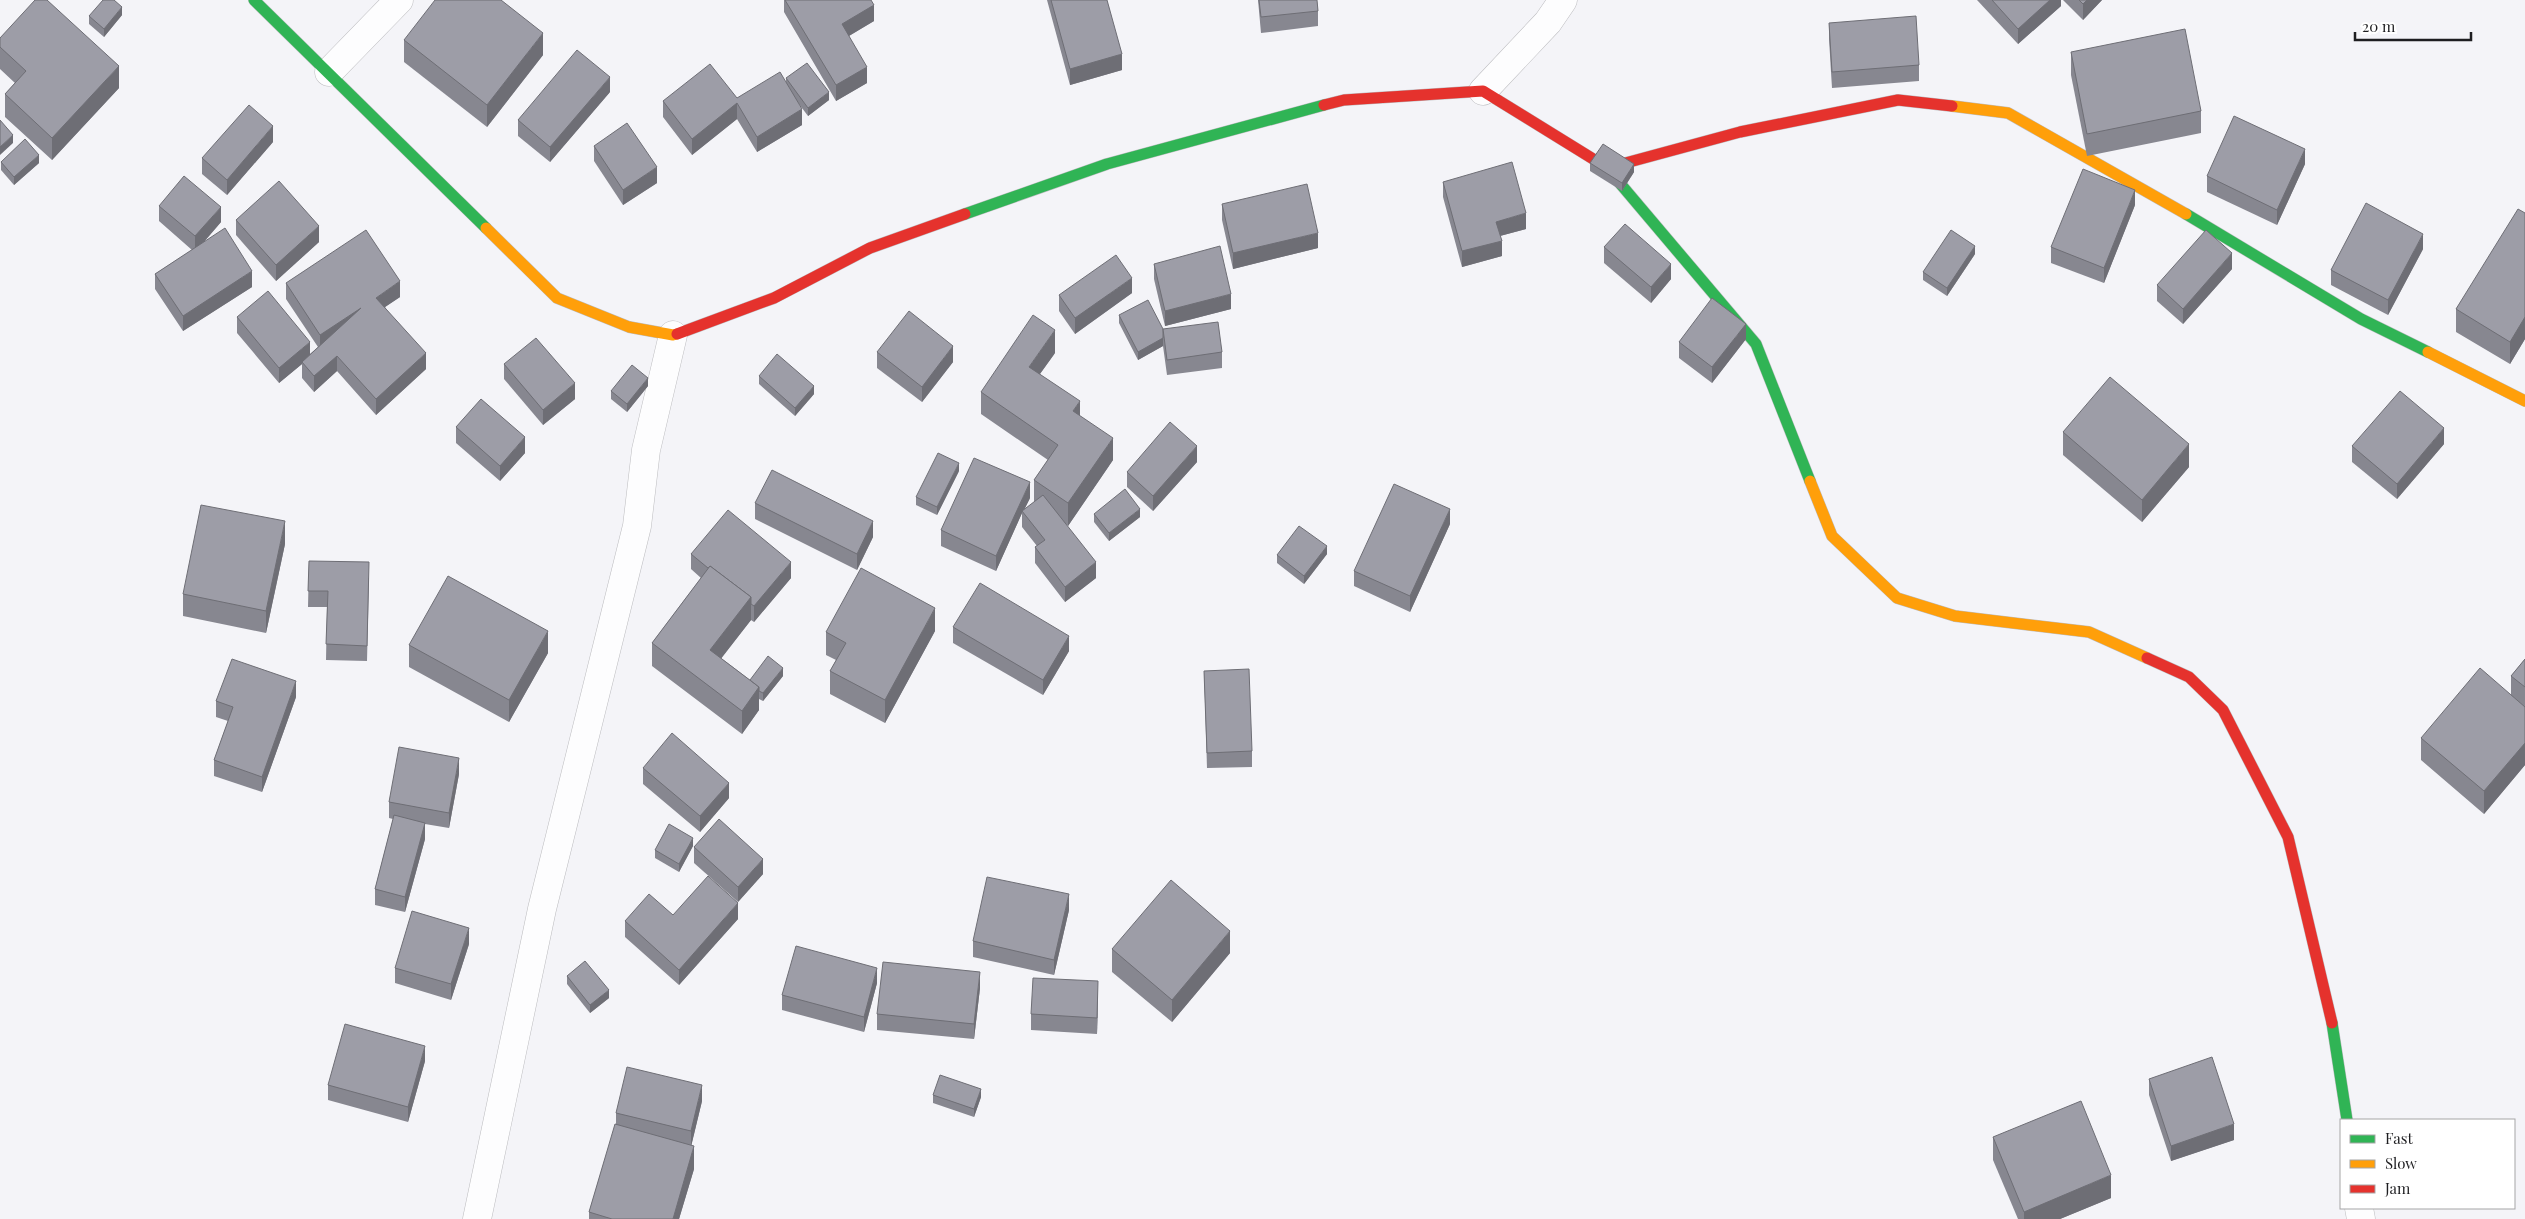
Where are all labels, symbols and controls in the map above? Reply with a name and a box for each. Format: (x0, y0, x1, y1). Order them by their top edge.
scale bar (2355, 10, 2471, 42)
text: 20 m (2362, 16, 2396, 36)
legend (2340, 1119, 2515, 1209)
text: Fast (2385, 1128, 2414, 1148)
text: Slow (2385, 1153, 2417, 1173)
text: Jam (2384, 1178, 2411, 1198)

